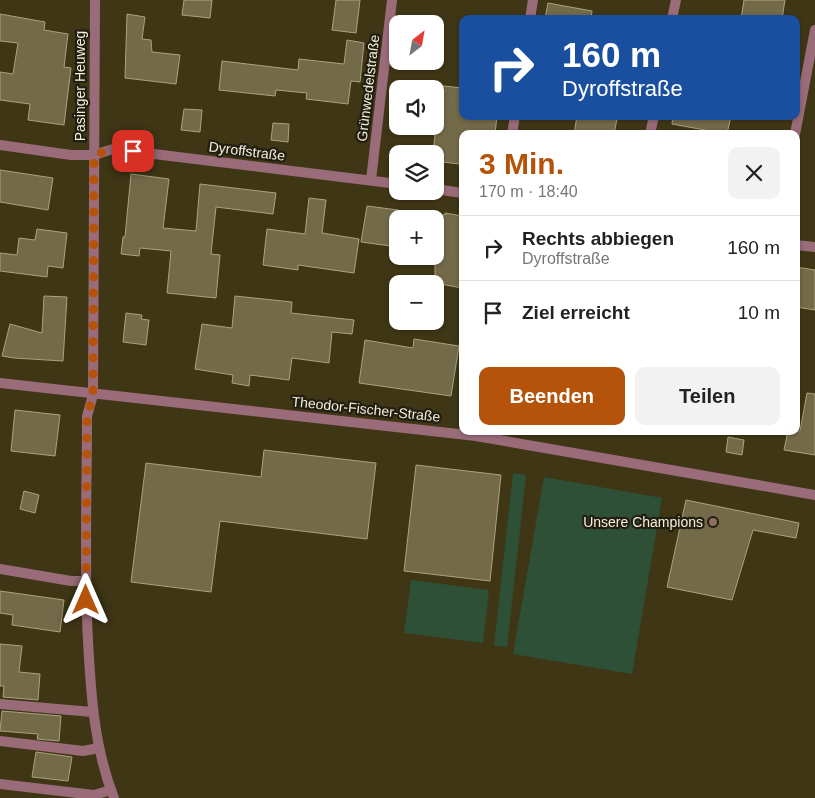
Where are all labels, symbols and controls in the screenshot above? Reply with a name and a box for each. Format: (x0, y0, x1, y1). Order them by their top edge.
north arrow (389, 15, 444, 70)
map controls (389, 15, 444, 330)
street label: Pasinger Heuweg (72, 31, 88, 141)
street label: Grünwedelstraße (354, 34, 383, 142)
icon: right (479, 35, 544, 100)
text: 160 m (562, 35, 661, 74)
text: Dyroffstraße (562, 76, 683, 101)
button: sound (389, 80, 444, 135)
pin (112, 130, 154, 172)
icon: arrive (119, 137, 147, 165)
street label: Dyroffstraße (208, 138, 286, 164)
button: layers (389, 145, 444, 200)
text: 3 Min. (479, 147, 564, 180)
button: close (728, 147, 780, 199)
text: 170 m · 18:40 (479, 183, 578, 200)
button: + (389, 210, 444, 265)
text: Rechts abbiegen (522, 228, 674, 249)
icon: right (479, 234, 507, 262)
text: 160 m (727, 237, 780, 258)
text: Dyroffstraße (522, 250, 610, 267)
button: − (389, 275, 444, 330)
icon: arrive (479, 299, 507, 327)
text: Ziel erreicht (522, 302, 630, 323)
text: 10 m (738, 302, 780, 323)
button: Beenden (479, 367, 625, 425)
button: Teilen (635, 367, 780, 425)
street label: Theodor-Fischer-Straße (291, 393, 441, 425)
place label: Unsere Champions (583, 514, 703, 530)
marker: Unsere Champions (707, 516, 719, 528)
position arrow (59, 573, 111, 625)

